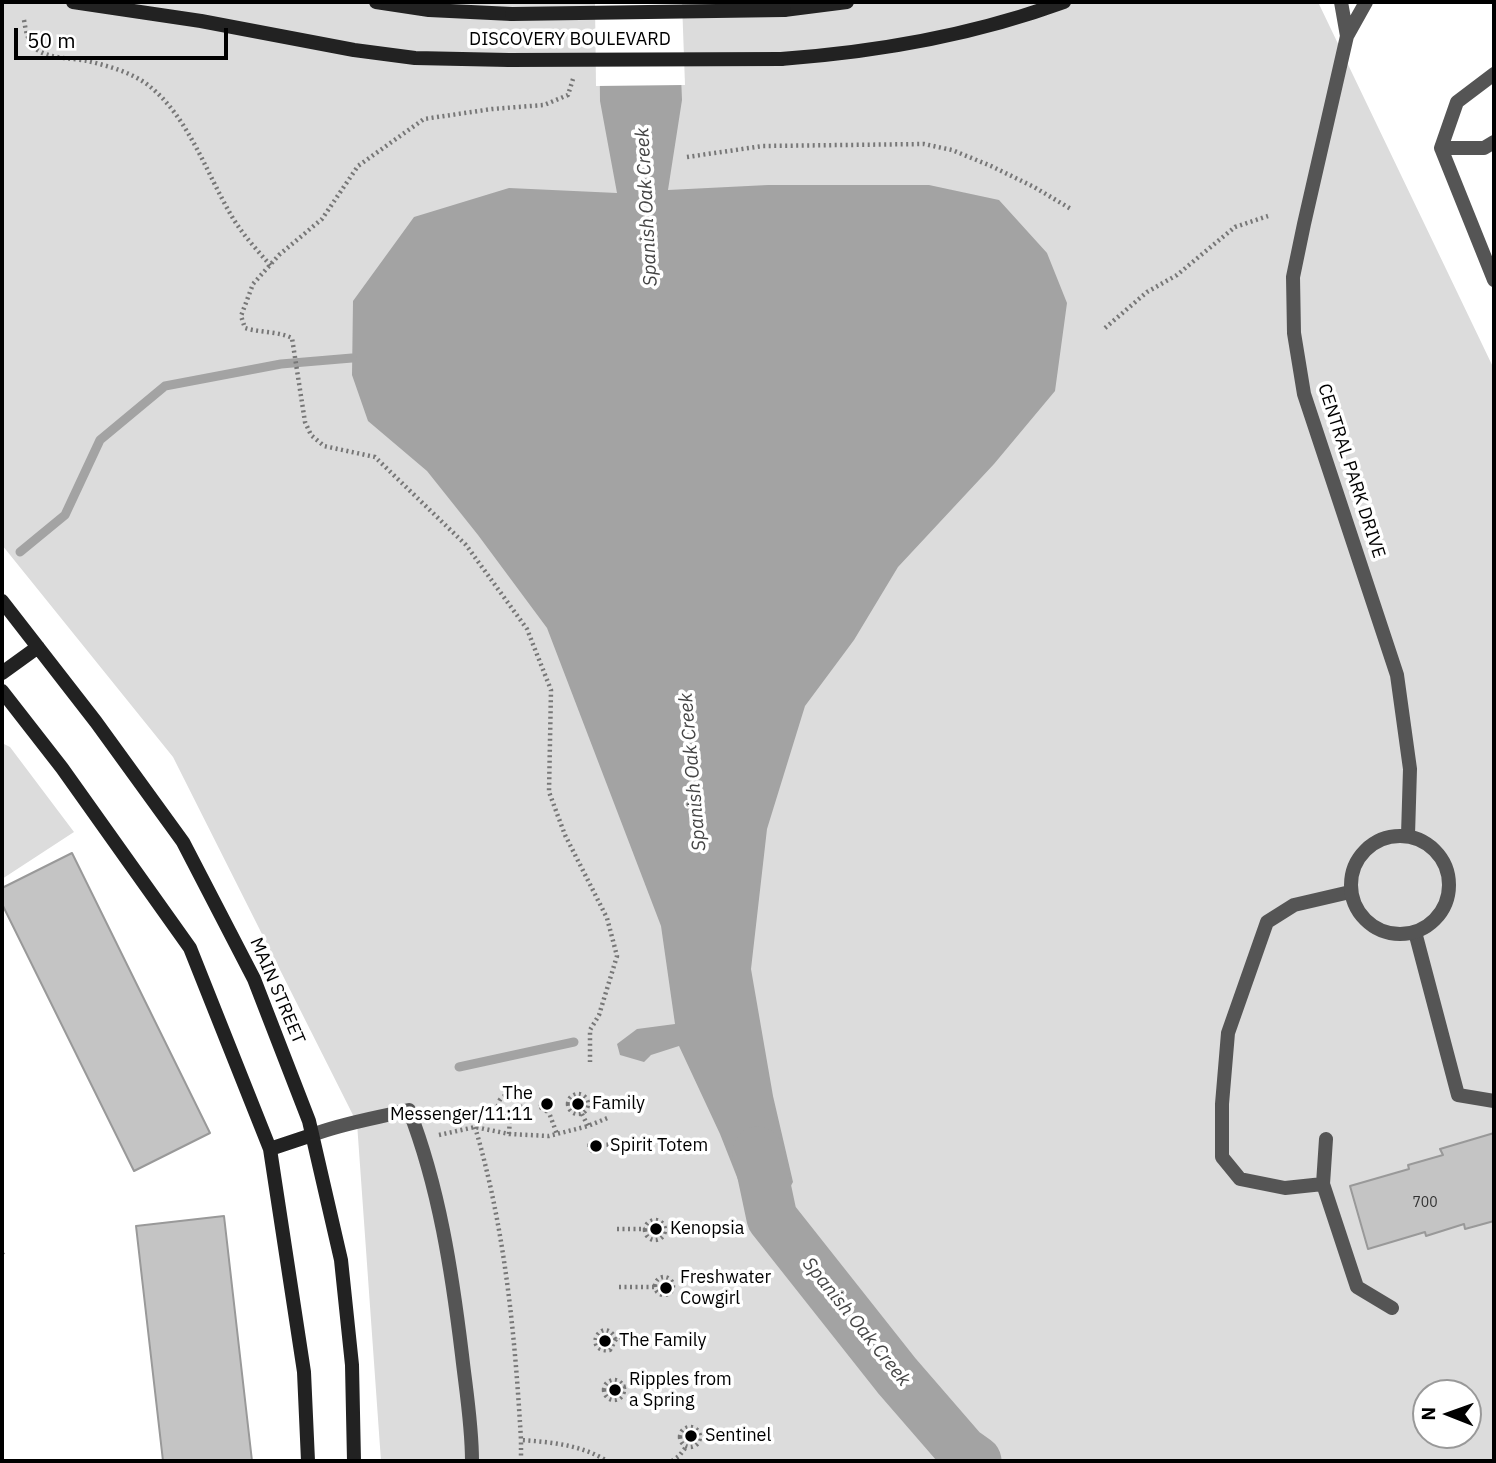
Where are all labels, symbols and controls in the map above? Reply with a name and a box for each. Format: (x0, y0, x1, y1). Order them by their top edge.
scale bar (18, 14, 231, 58)
text: 50 m (27, 26, 76, 54)
street label: DISCOVERY BOULEVARD (469, 29, 671, 51)
water label: Spanish Oak Creek (631, 127, 663, 287)
street label: CENTRAL PARK DRIVE (1313, 381, 1389, 561)
water label: Spanish Oak Creek (675, 692, 711, 852)
street label: MAIN STREET (245, 934, 309, 1048)
place label: The Messenger/11:11 (390, 1083, 533, 1126)
place label: Family (592, 1093, 645, 1115)
marker: The Messenger/11:11 (539, 1096, 555, 1112)
marker: Family (570, 1096, 586, 1112)
place label: Spirit Totem (610, 1135, 708, 1157)
marker: Spirit Totem (588, 1138, 604, 1154)
house number: 700 (1412, 1195, 1438, 1211)
place label: Kenopsia (670, 1218, 744, 1240)
marker: Kenopsia (648, 1221, 664, 1237)
water label: Spanish Oak Creek (797, 1253, 915, 1391)
place label: Freshwater Cowgirl (680, 1267, 771, 1310)
marker: Freshwater Cowgirl (658, 1280, 674, 1296)
place label: The Family (619, 1330, 707, 1352)
marker: The Family (597, 1333, 613, 1349)
place label: Ripples from a Spring (629, 1369, 732, 1412)
north arrow (1412, 1379, 1482, 1449)
marker: Ripples from a Spring (607, 1382, 623, 1398)
text: N (1416, 1407, 1440, 1421)
place label: Sentinel (705, 1425, 771, 1447)
marker: Sentinel (683, 1428, 699, 1444)

